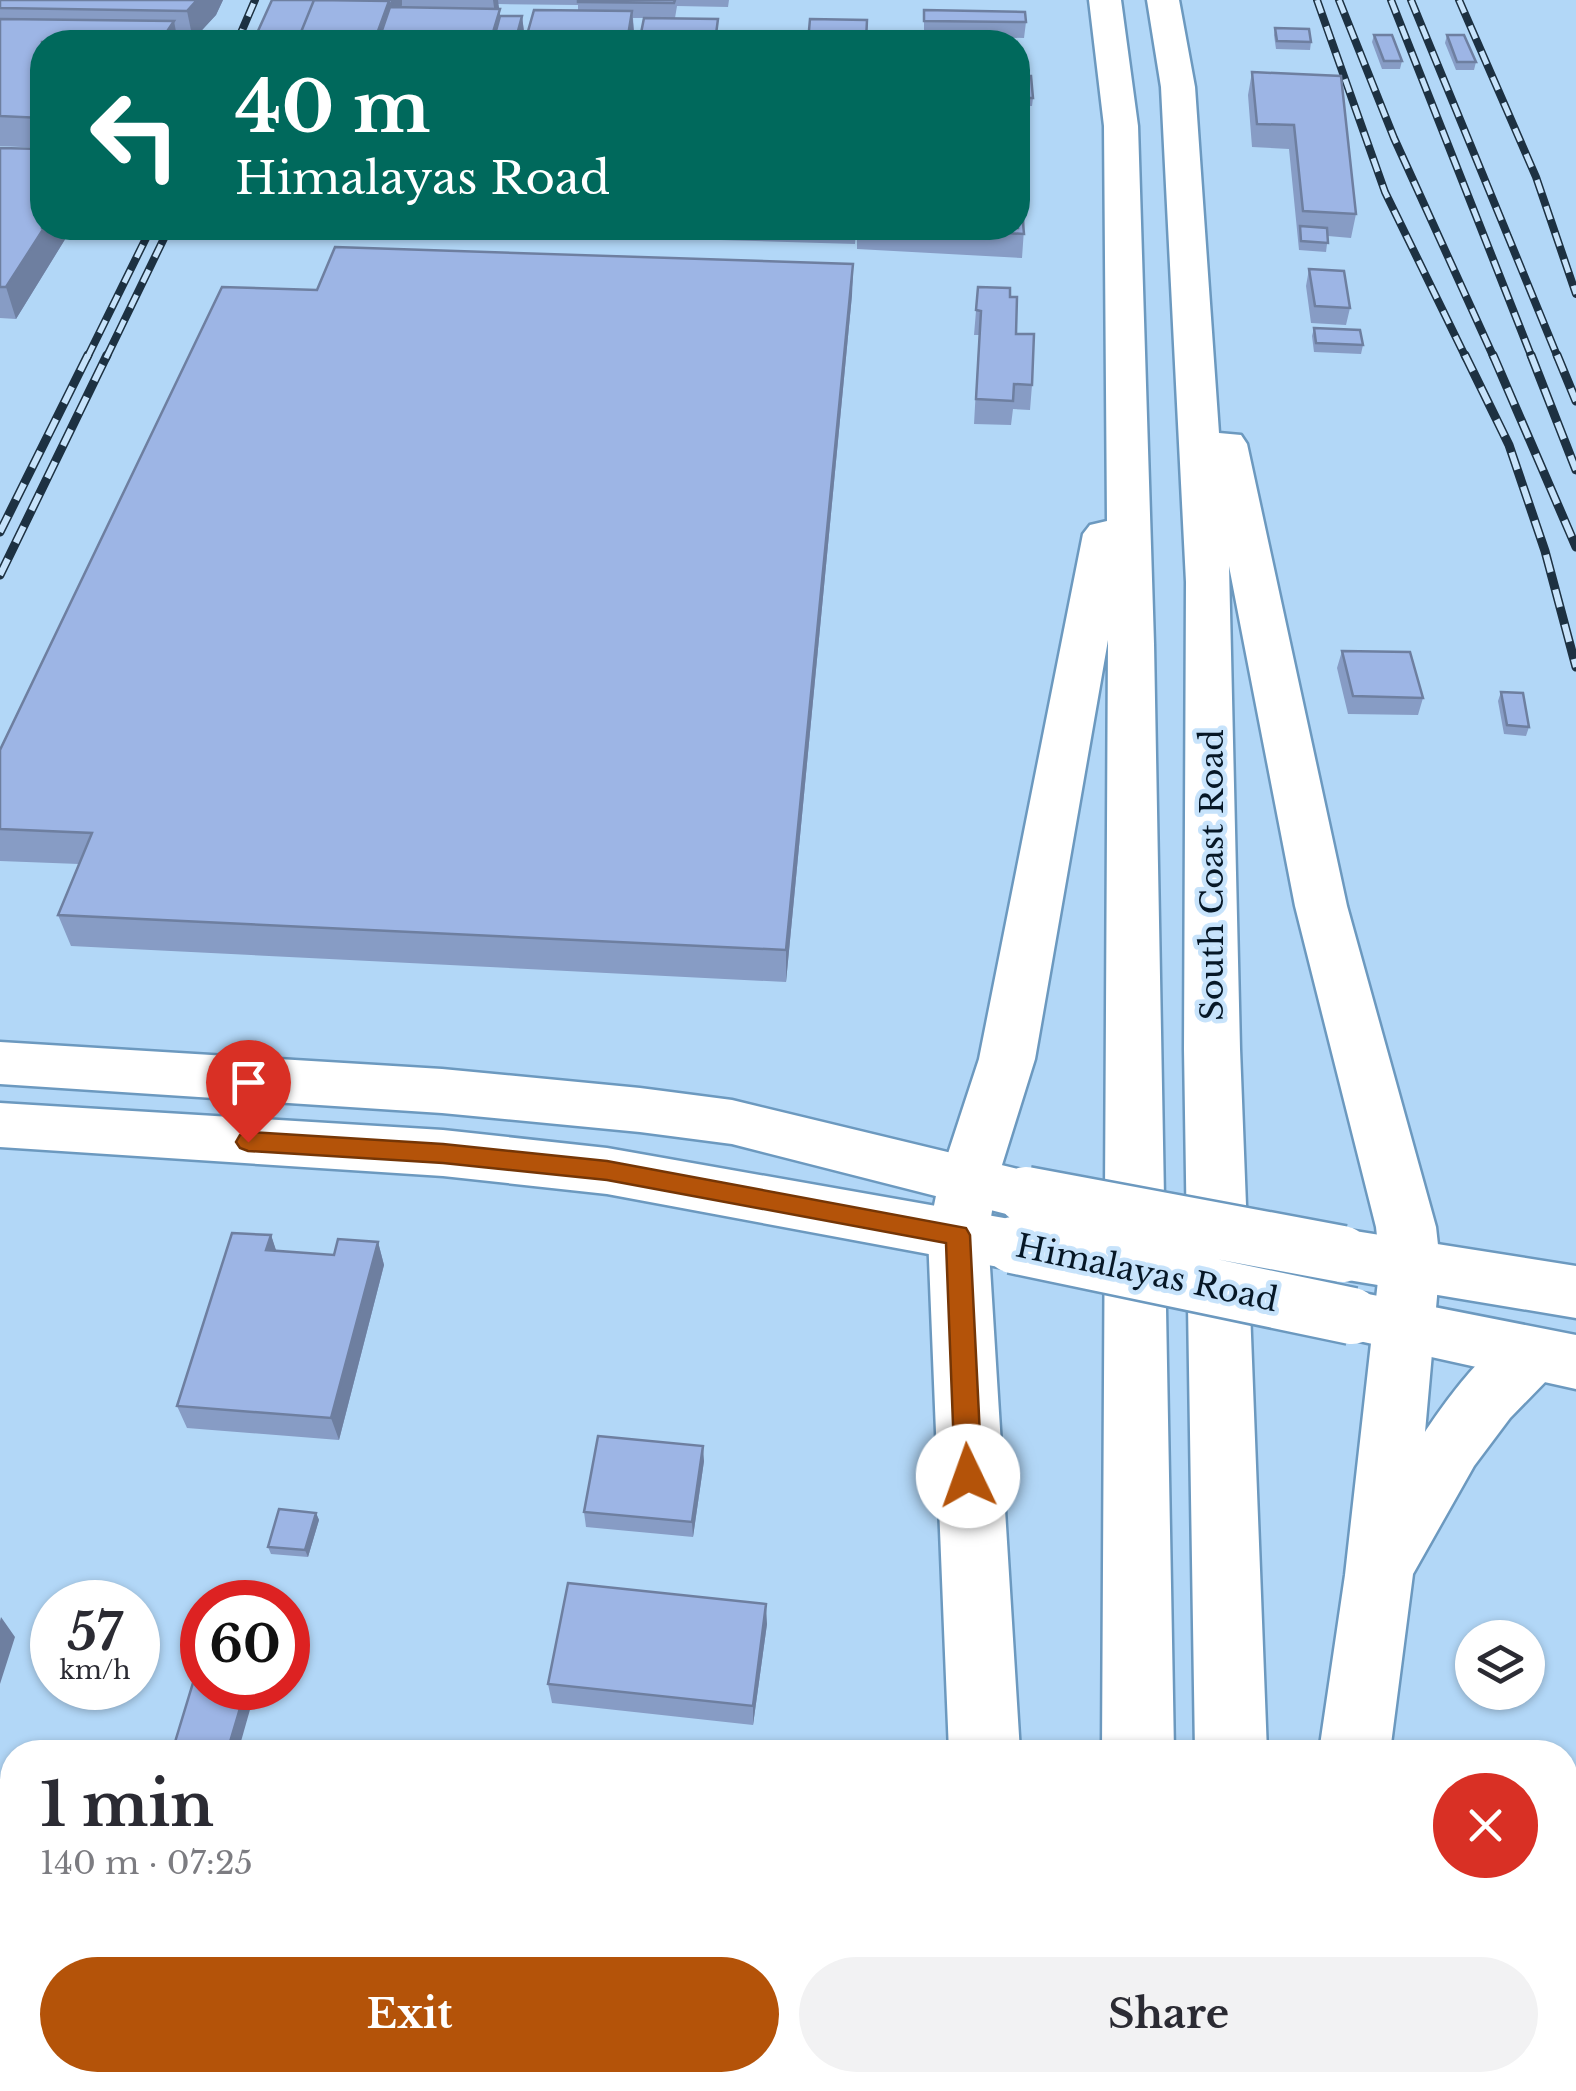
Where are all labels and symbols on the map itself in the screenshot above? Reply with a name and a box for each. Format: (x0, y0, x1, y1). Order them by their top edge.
street label: South Coast Road (1192, 729, 1232, 1021)
pin (206, 1040, 291, 1143)
street label: Himalayas Road (1012, 1226, 1282, 1320)
position arrow (916, 1424, 1020, 1528)
speed limit sign: 60 (180, 1580, 310, 1710)

